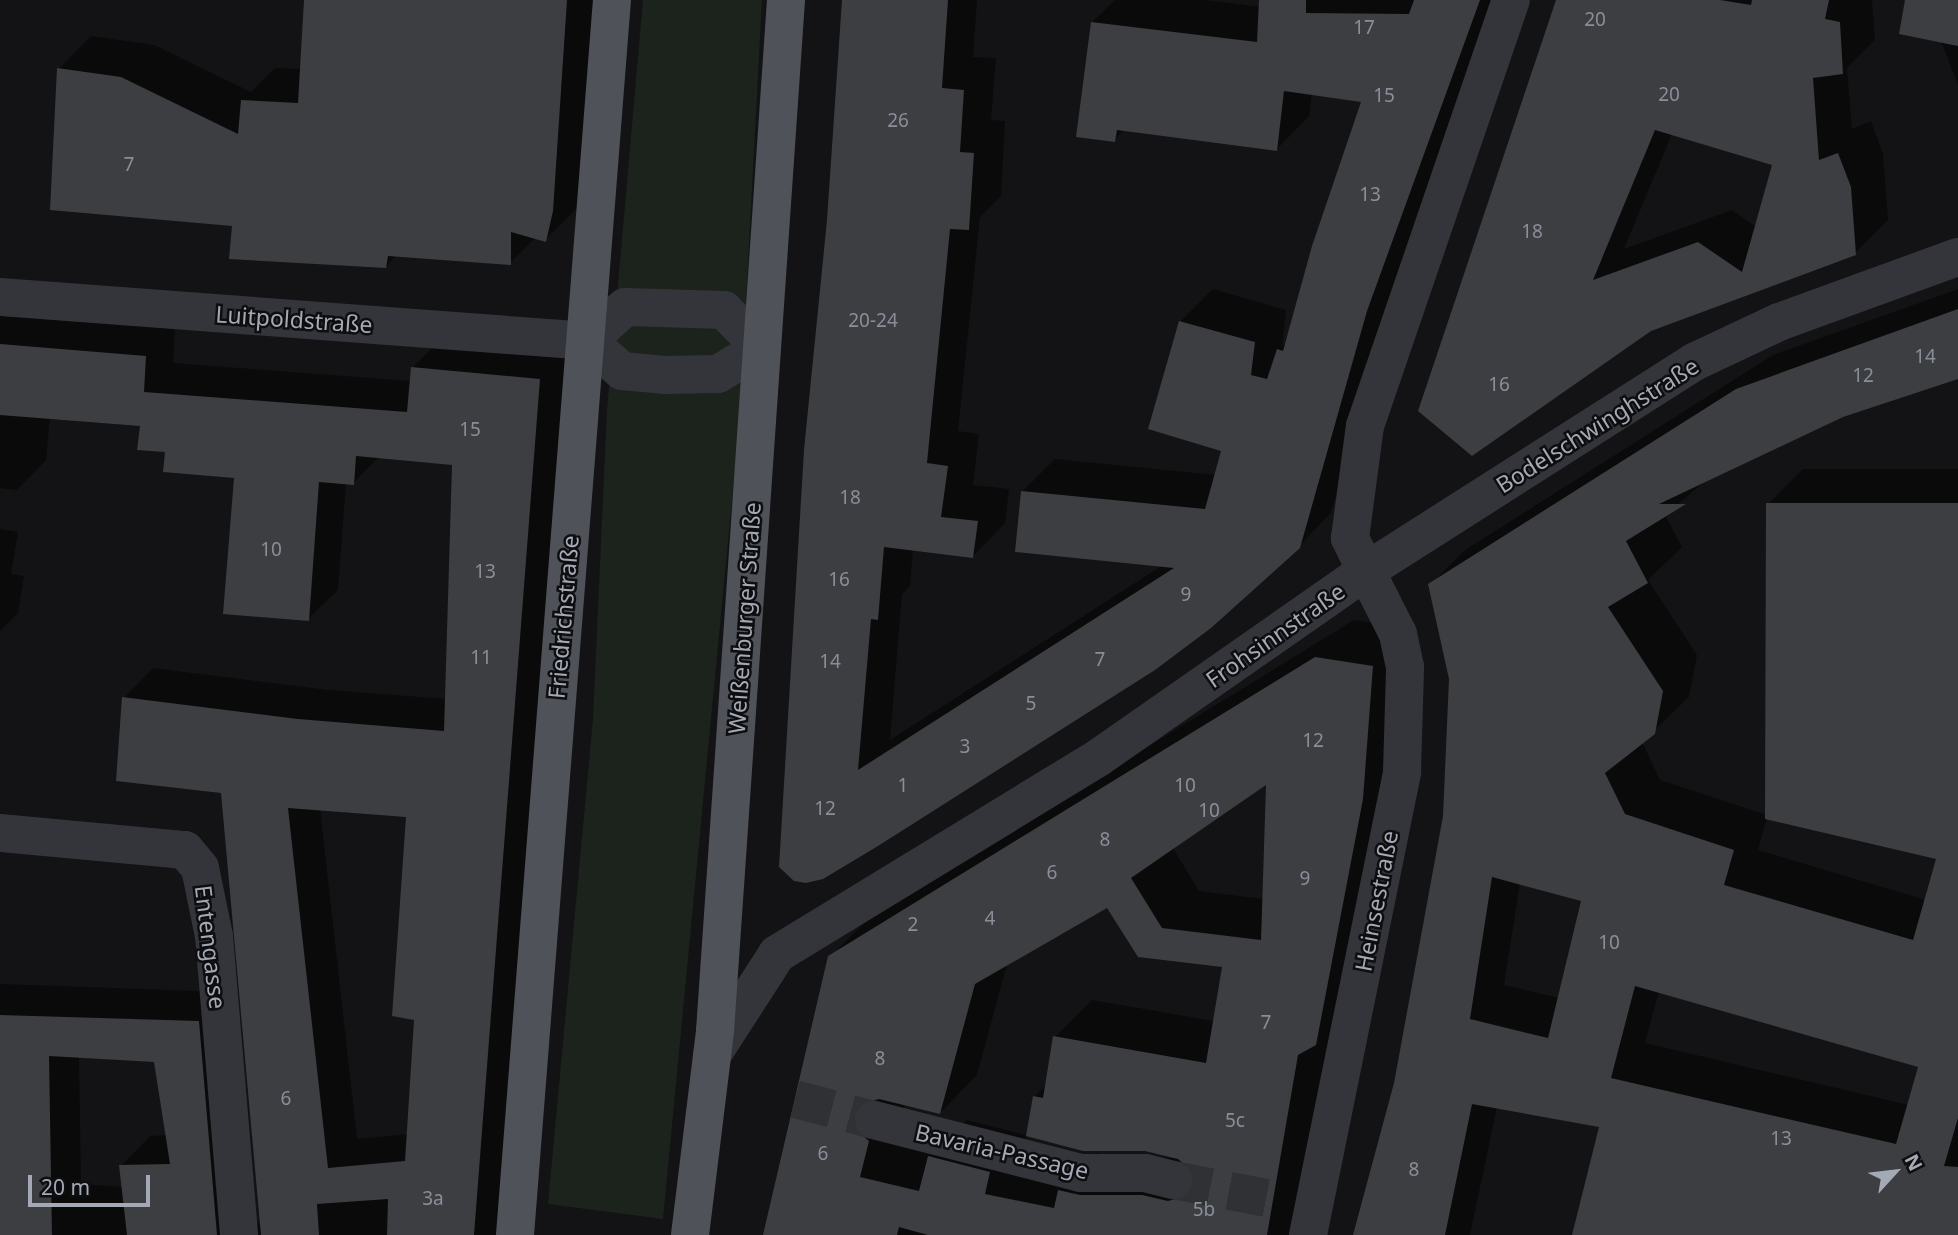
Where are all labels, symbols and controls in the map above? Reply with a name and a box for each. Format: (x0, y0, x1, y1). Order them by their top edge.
house number: 20 (1584, 9, 1606, 31)
house number: 17 (1353, 17, 1375, 39)
house number: 20 (1658, 84, 1680, 106)
house number: 15 (1373, 85, 1395, 107)
house number: 26 (887, 110, 909, 132)
house number: 7 (124, 154, 134, 176)
house number: 13 (1359, 184, 1381, 206)
house number: 18 (1521, 221, 1543, 243)
street label: Luitpoldstraße (215, 300, 373, 338)
house number: 20-24 (848, 310, 898, 332)
house number: 14 (1914, 346, 1936, 368)
street label: Bodelschwinghstraße (1491, 351, 1703, 499)
house number: 12 (1852, 365, 1874, 387)
house number: 16 (1488, 374, 1510, 396)
house number: 15 (459, 419, 481, 441)
house number: 18 (839, 487, 861, 509)
street label: Weißenburger Straße (722, 501, 766, 735)
street label: Friedrichstraße (542, 534, 584, 700)
house number: 10 (260, 539, 282, 561)
house number: 13 (474, 561, 496, 583)
house number: 16 (828, 569, 850, 591)
street label: Frohsinnstraße (1200, 577, 1350, 693)
house number: 9 (1181, 584, 1191, 606)
house number: 11 (470, 647, 492, 669)
house number: 7 (1095, 649, 1105, 671)
house number: 14 (819, 651, 841, 673)
house number: 5 (1026, 693, 1036, 715)
house number: 12 (1302, 730, 1324, 752)
house number: 3 (960, 736, 970, 758)
house number: 1 (898, 775, 908, 797)
house number: 10 (1174, 775, 1196, 797)
house number: 12 (814, 798, 836, 820)
house number: 10 (1198, 800, 1220, 822)
street label: Heinsestraße (1349, 828, 1403, 974)
house number: 8 (1100, 829, 1110, 851)
house number: 6 (1047, 862, 1057, 884)
house number: 9 (1300, 868, 1310, 890)
street label: Entengasse (190, 884, 232, 1010)
house number: 4 (985, 908, 995, 930)
house number: 2 (908, 914, 918, 936)
house number: 10 (1598, 932, 1620, 954)
house number: 7 (1261, 1012, 1271, 1034)
house number: 8 (875, 1048, 885, 1070)
house number: 6 (281, 1088, 291, 1110)
house number: 5c (1225, 1110, 1245, 1132)
street label: Bavaria-Passage (913, 1118, 1091, 1184)
house number: 13 (1770, 1128, 1792, 1150)
north arrow (1860, 1137, 1930, 1207)
house number: 6 (818, 1143, 828, 1165)
text: N (1899, 1150, 1929, 1175)
house number: 8 (1409, 1159, 1419, 1181)
scale bar (32, 1162, 154, 1206)
text: 20 m (41, 1173, 90, 1201)
house number: 3a (422, 1188, 444, 1210)
house number: 5b (1193, 1199, 1215, 1221)

